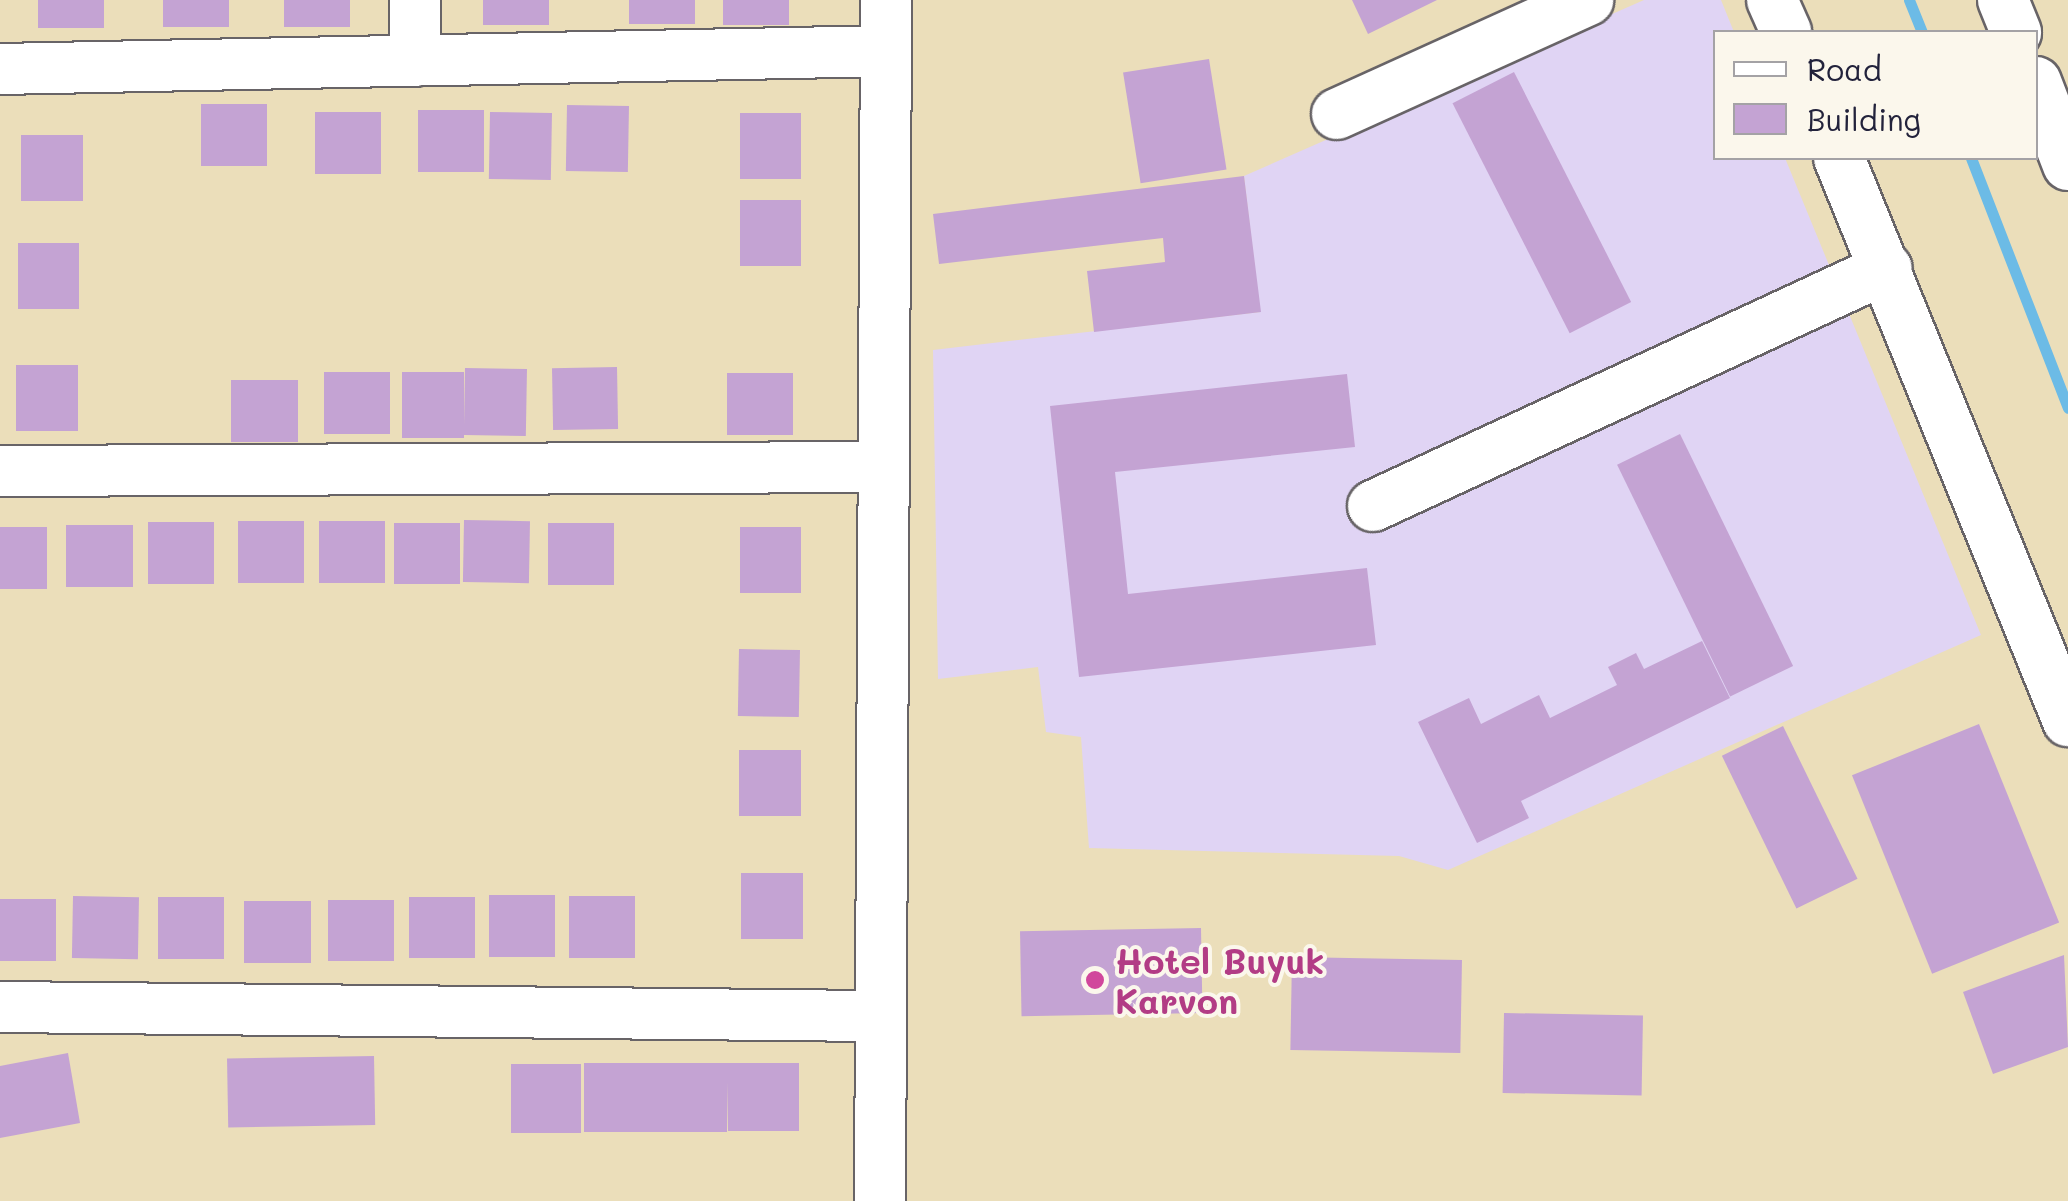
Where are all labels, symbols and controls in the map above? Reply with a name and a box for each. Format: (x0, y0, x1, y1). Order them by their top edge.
legend (1713, 30, 2038, 160)
text: Road (1807, 49, 1882, 89)
text: Building (1807, 99, 1921, 139)
place label: Hotel Buyuk Karvon (1115, 939, 1324, 1021)
marker: Hotel Buyuk Karvon (1084, 969, 1106, 991)

